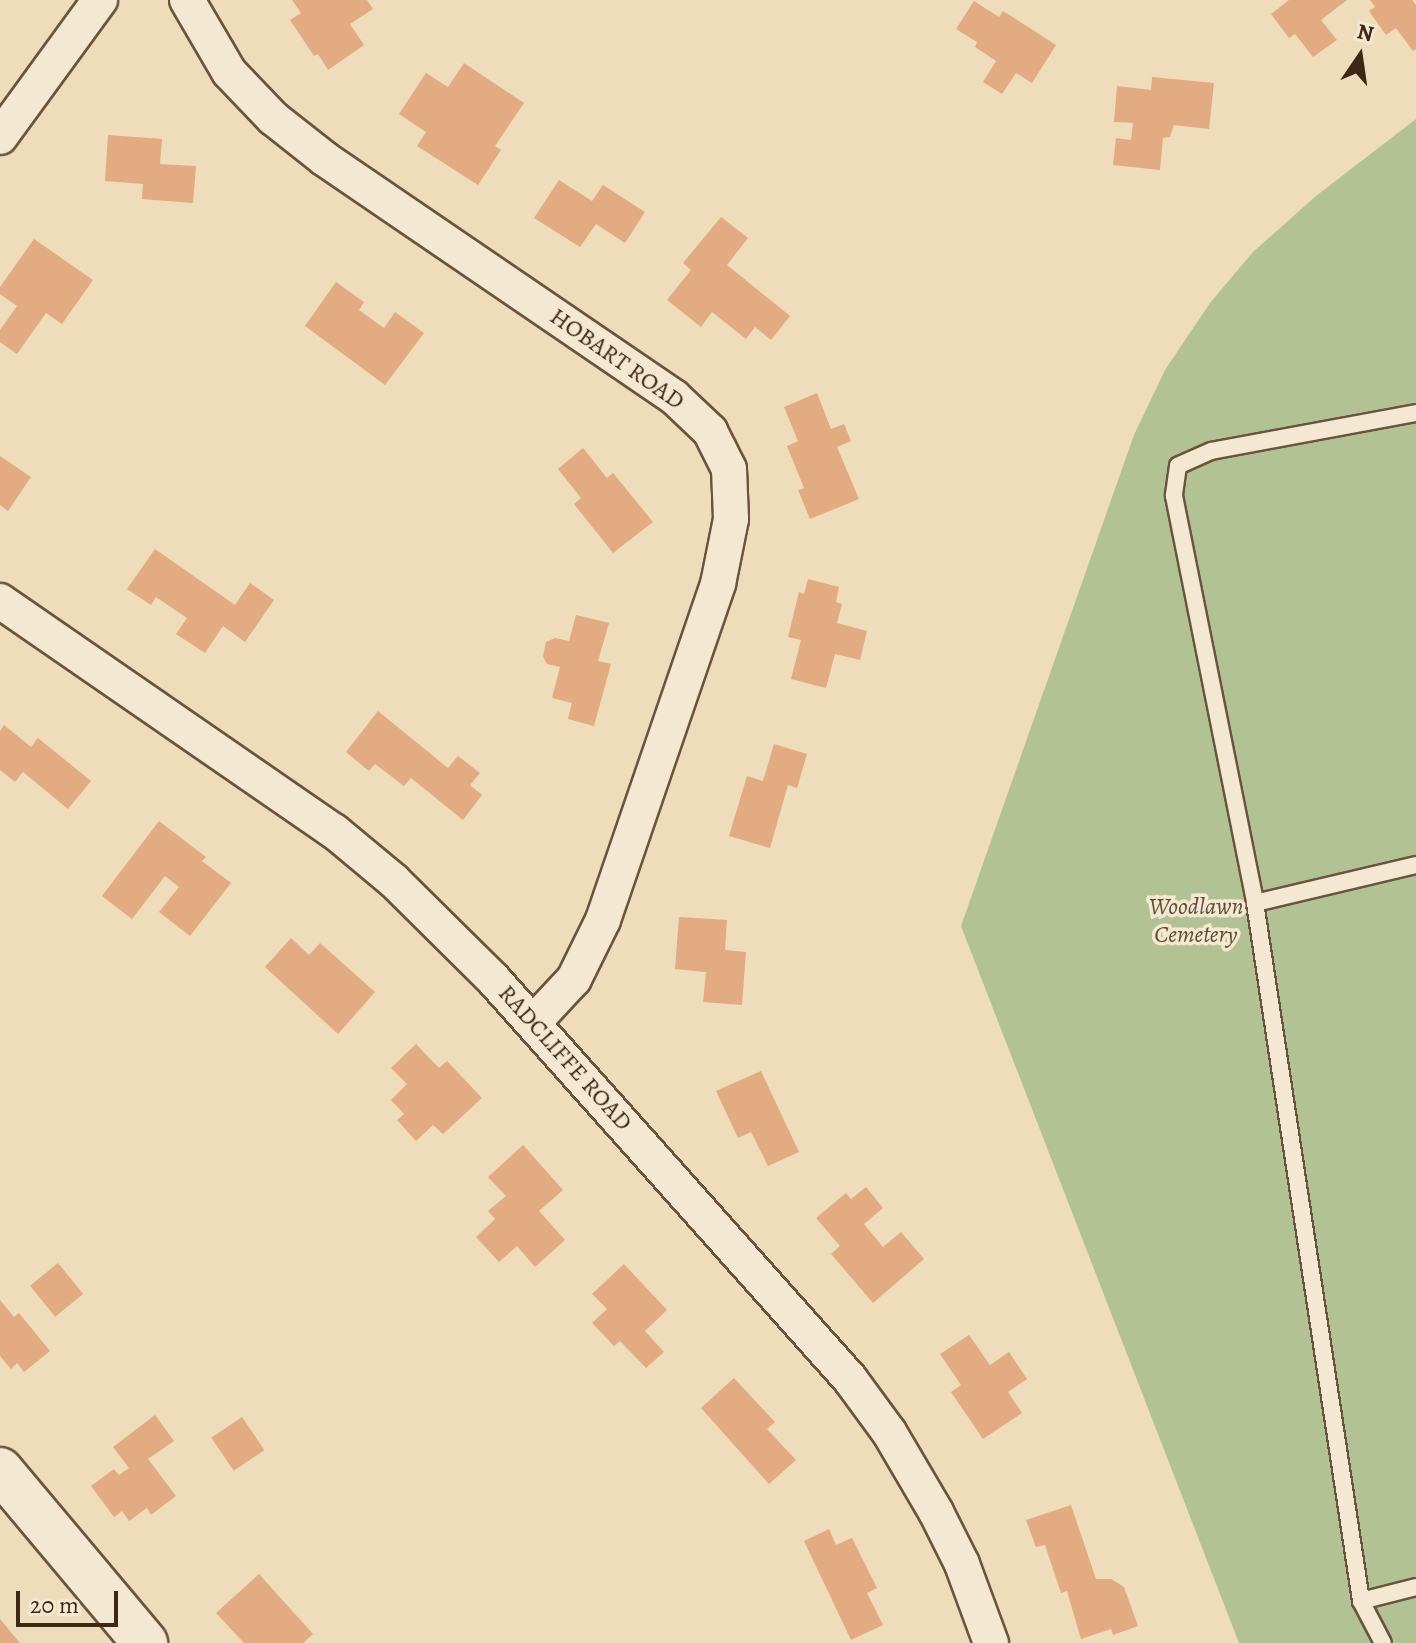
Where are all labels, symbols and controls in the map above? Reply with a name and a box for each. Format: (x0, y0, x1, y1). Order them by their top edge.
north arrow (1320, 16, 1400, 96)
text: N (1354, 16, 1377, 49)
street label: HOBART ROAD (544, 302, 690, 416)
park label: Woodlawn Cemetery (1149, 893, 1243, 949)
street label: RADCLIFFE ROAD (492, 979, 638, 1137)
scale bar (20, 1575, 122, 1625)
text: 20 m (30, 1589, 79, 1621)

